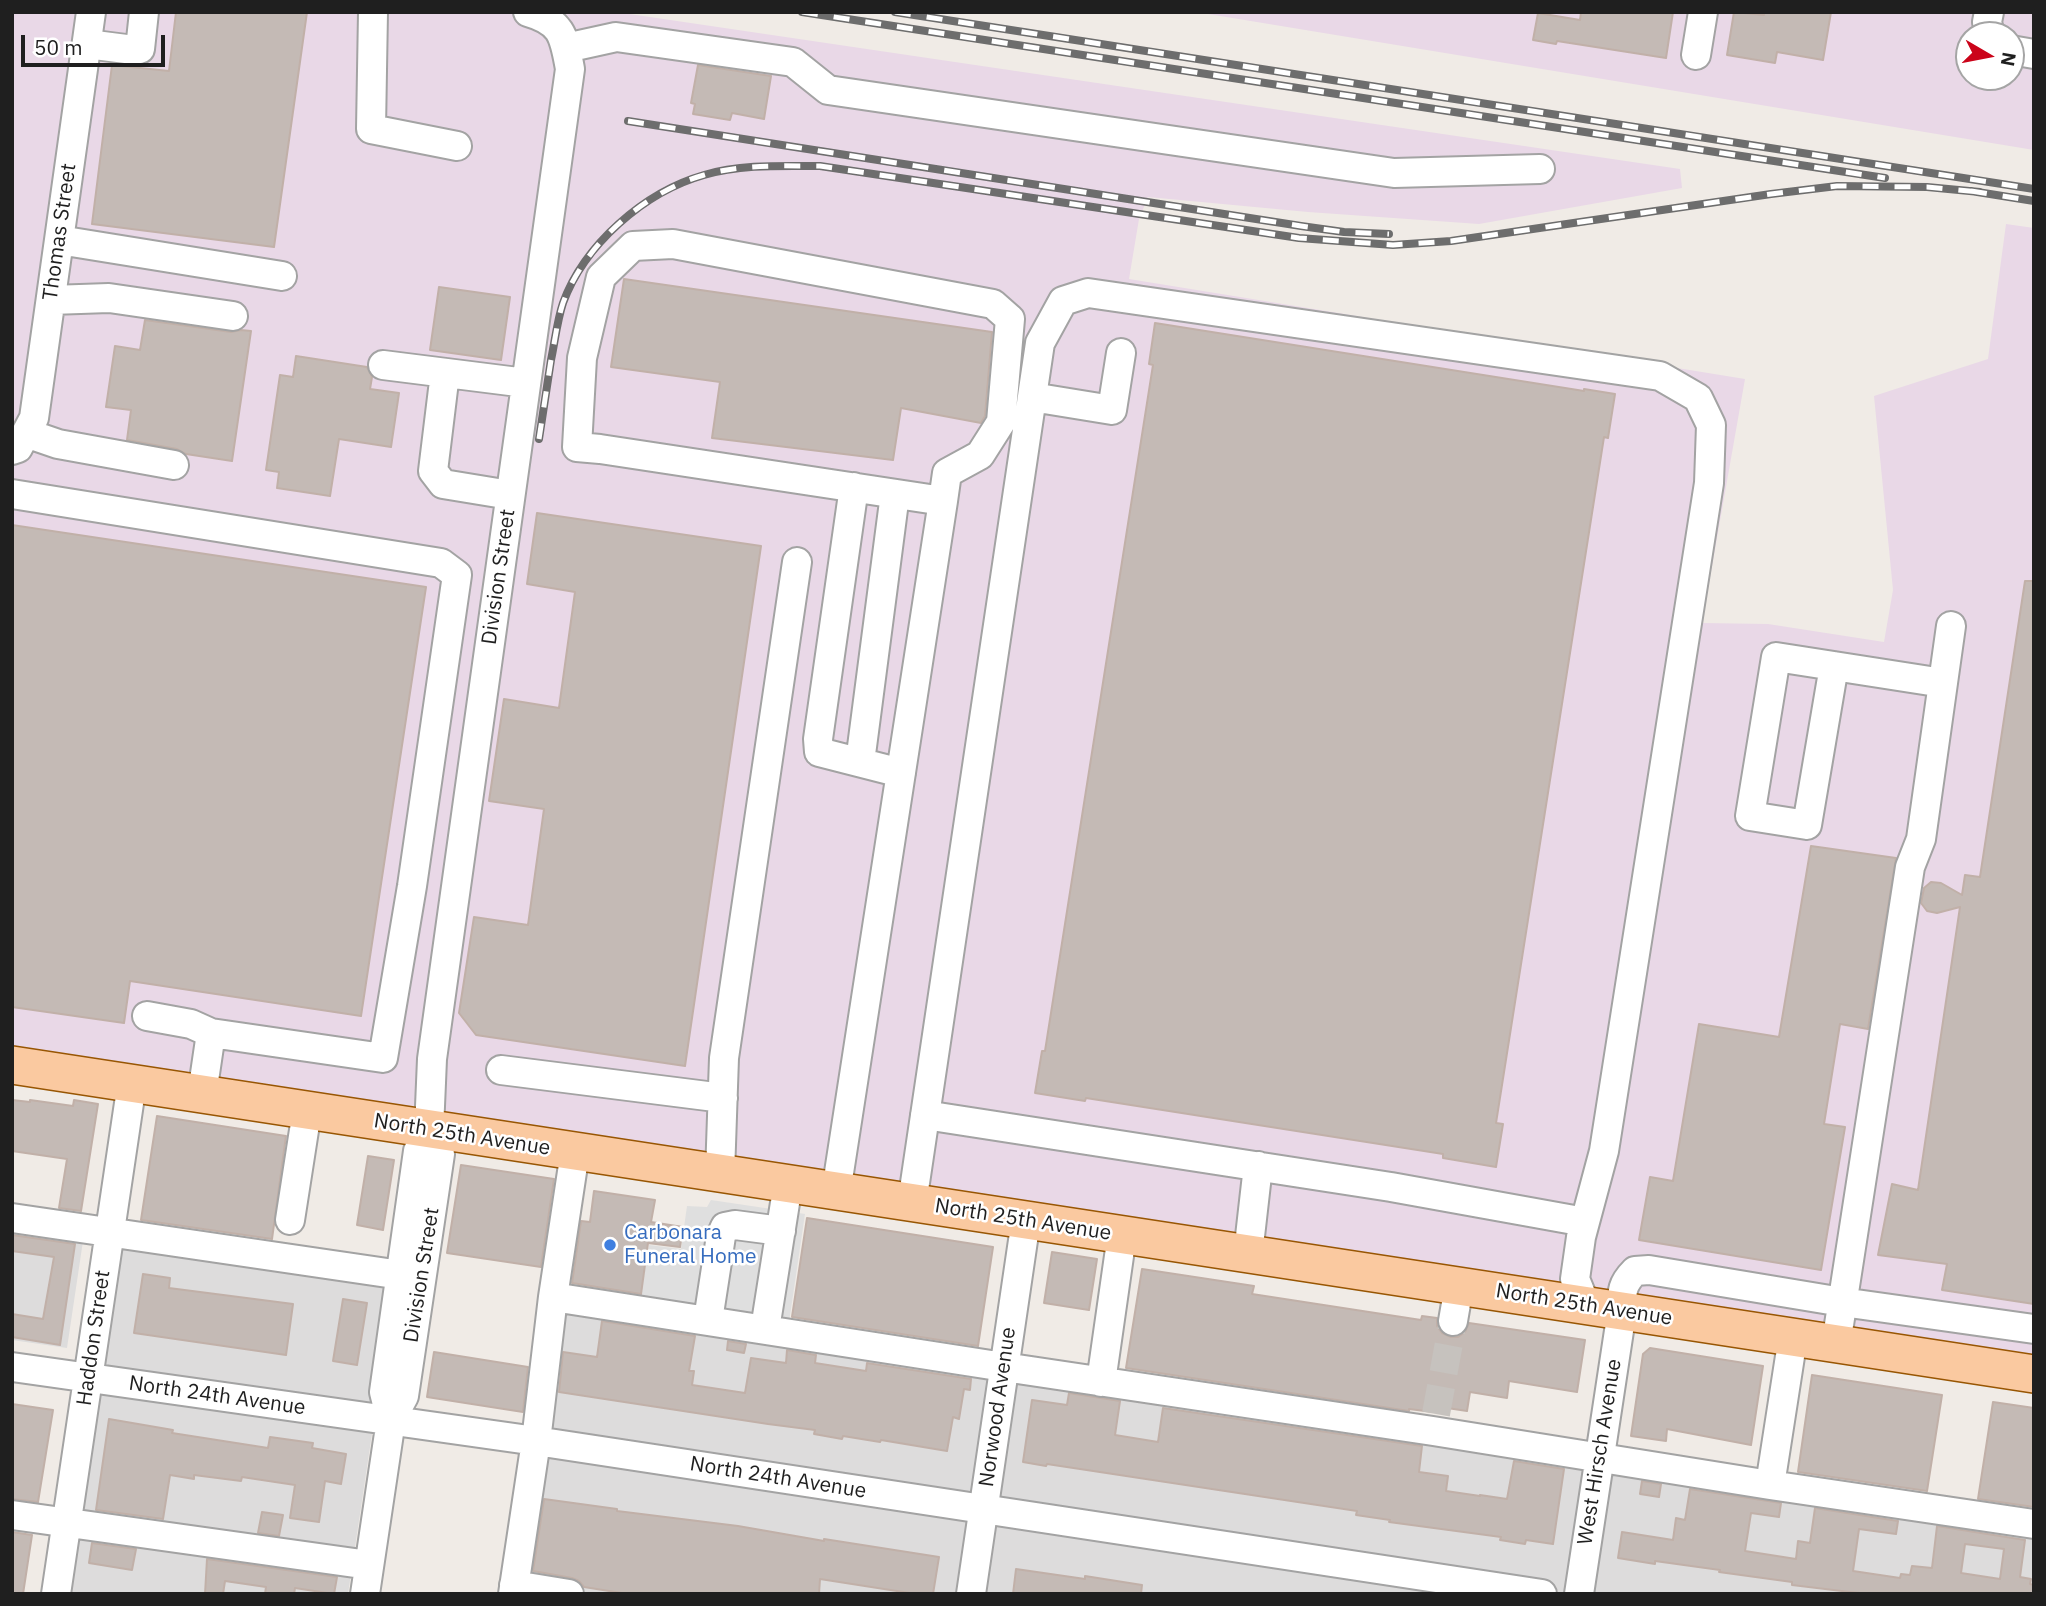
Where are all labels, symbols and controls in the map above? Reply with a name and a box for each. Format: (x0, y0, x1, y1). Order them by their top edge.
scale bar (24, 21, 168, 65)
north arrow (1955, 21, 2025, 91)
text: 50 m (34, 33, 83, 61)
text: N (1996, 50, 2022, 68)
street label: Thomas Street (38, 162, 82, 302)
street label: Division Street (477, 508, 521, 646)
street label: North 25th Avenue (372, 1109, 552, 1161)
street label: North 25th Avenue (933, 1194, 1113, 1246)
street label: Division Street (399, 1206, 445, 1344)
place label: Carbonara Funeral Home (624, 1220, 757, 1270)
marker: Carbonara Funeral Home (602, 1237, 618, 1253)
street label: Haddon Street (72, 1269, 116, 1407)
street label: North 25th Avenue (1494, 1279, 1674, 1331)
street label: Norwood Avenue (974, 1325, 1022, 1489)
street label: West Hirsch Avenue (1573, 1357, 1627, 1547)
street label: North 24th Avenue (127, 1371, 307, 1421)
street label: North 24th Avenue (688, 1452, 868, 1504)

